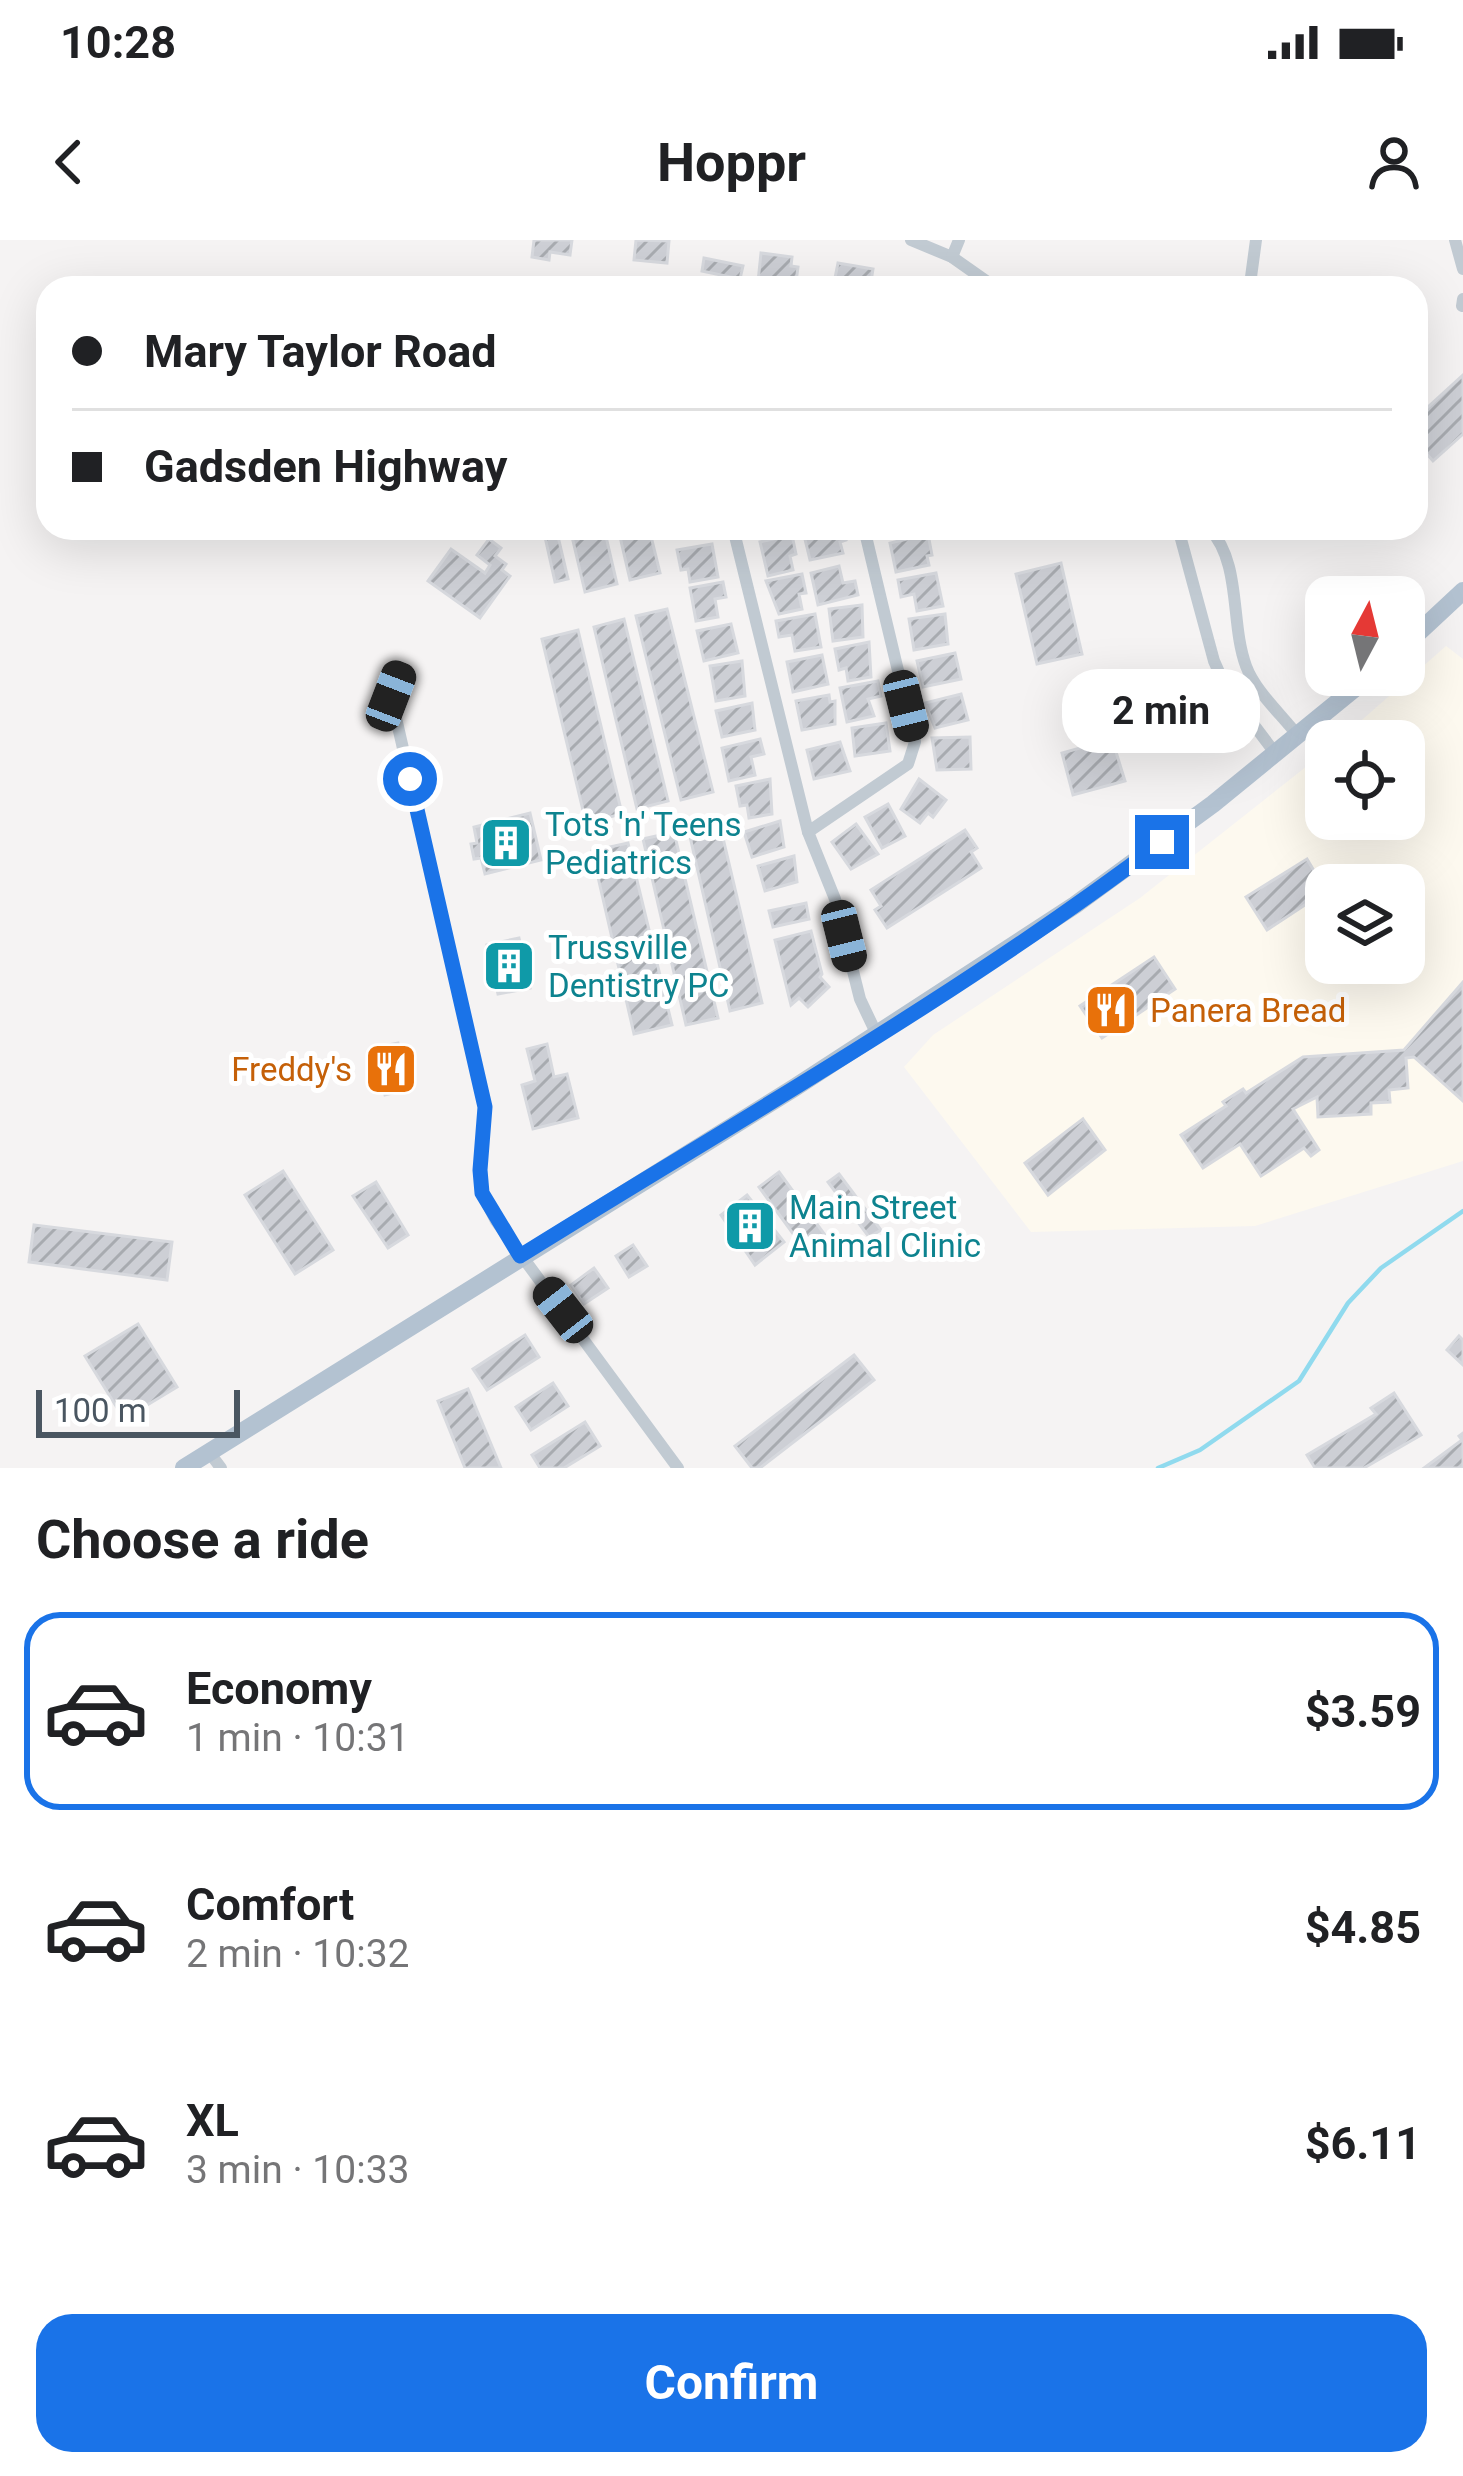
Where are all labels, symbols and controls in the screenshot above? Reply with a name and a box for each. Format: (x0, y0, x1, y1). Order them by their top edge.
text: 10:28 (60, 16, 176, 69)
icon: back (36, 129, 102, 195)
icon: person (1361, 129, 1427, 195)
text: Hoppr (657, 131, 806, 194)
text: Mary Taylor Road (144, 325, 497, 378)
text: Gadsden Highway (144, 440, 507, 493)
north arrow (1305, 576, 1425, 696)
map controls (1305, 576, 1425, 984)
car (361, 656, 421, 736)
car (880, 667, 932, 745)
callout: 2 min (1063, 668, 1261, 752)
text: 2 min (1112, 688, 1210, 734)
button: locate (1305, 720, 1425, 840)
route start (383, 752, 437, 806)
place label: Tots 'n' Teens Pediatrics (545, 805, 742, 882)
building icon: Tots 'n' Teens Pediatrics (478, 815, 534, 871)
route end (1135, 815, 1189, 869)
button: layers (1305, 864, 1425, 984)
car (818, 897, 870, 975)
place label: Trussville Dentistry PC (548, 928, 730, 1005)
building icon: Trussville Dentistry PC (481, 938, 537, 994)
restaurant icon: Panera Bread (1083, 982, 1139, 1038)
place label: Panera Bread (1150, 991, 1347, 1030)
restaurant icon: Freddy's (363, 1041, 419, 1097)
place label: Freddy's (231, 1050, 352, 1089)
place label: Main Street Animal Clinic (789, 1188, 981, 1265)
building icon: Main Street Animal Clinic (722, 1198, 778, 1254)
car (527, 1271, 599, 1349)
scale bar (36, 1384, 240, 1437)
text: 100 m (54, 1391, 147, 1430)
text: Choose a ride (36, 1508, 369, 1571)
icon: car (42, 1657, 150, 1765)
text: Economy (186, 1662, 372, 1715)
text: $3.59 (1305, 1685, 1421, 1738)
text: 1 min · 10:31 (186, 1715, 409, 1761)
icon: car (42, 1873, 150, 1981)
text: Comfort (186, 1878, 354, 1931)
text: $4.85 (1305, 1901, 1421, 1954)
text: 2 min · 10:32 (186, 1931, 409, 1977)
icon: car (42, 2089, 150, 2197)
text: XL (186, 2094, 239, 2147)
text: $6.11 (1305, 2117, 1421, 2170)
text: 3 min · 10:33 (186, 2147, 409, 2193)
button: Confirm (36, 2314, 1427, 2452)

